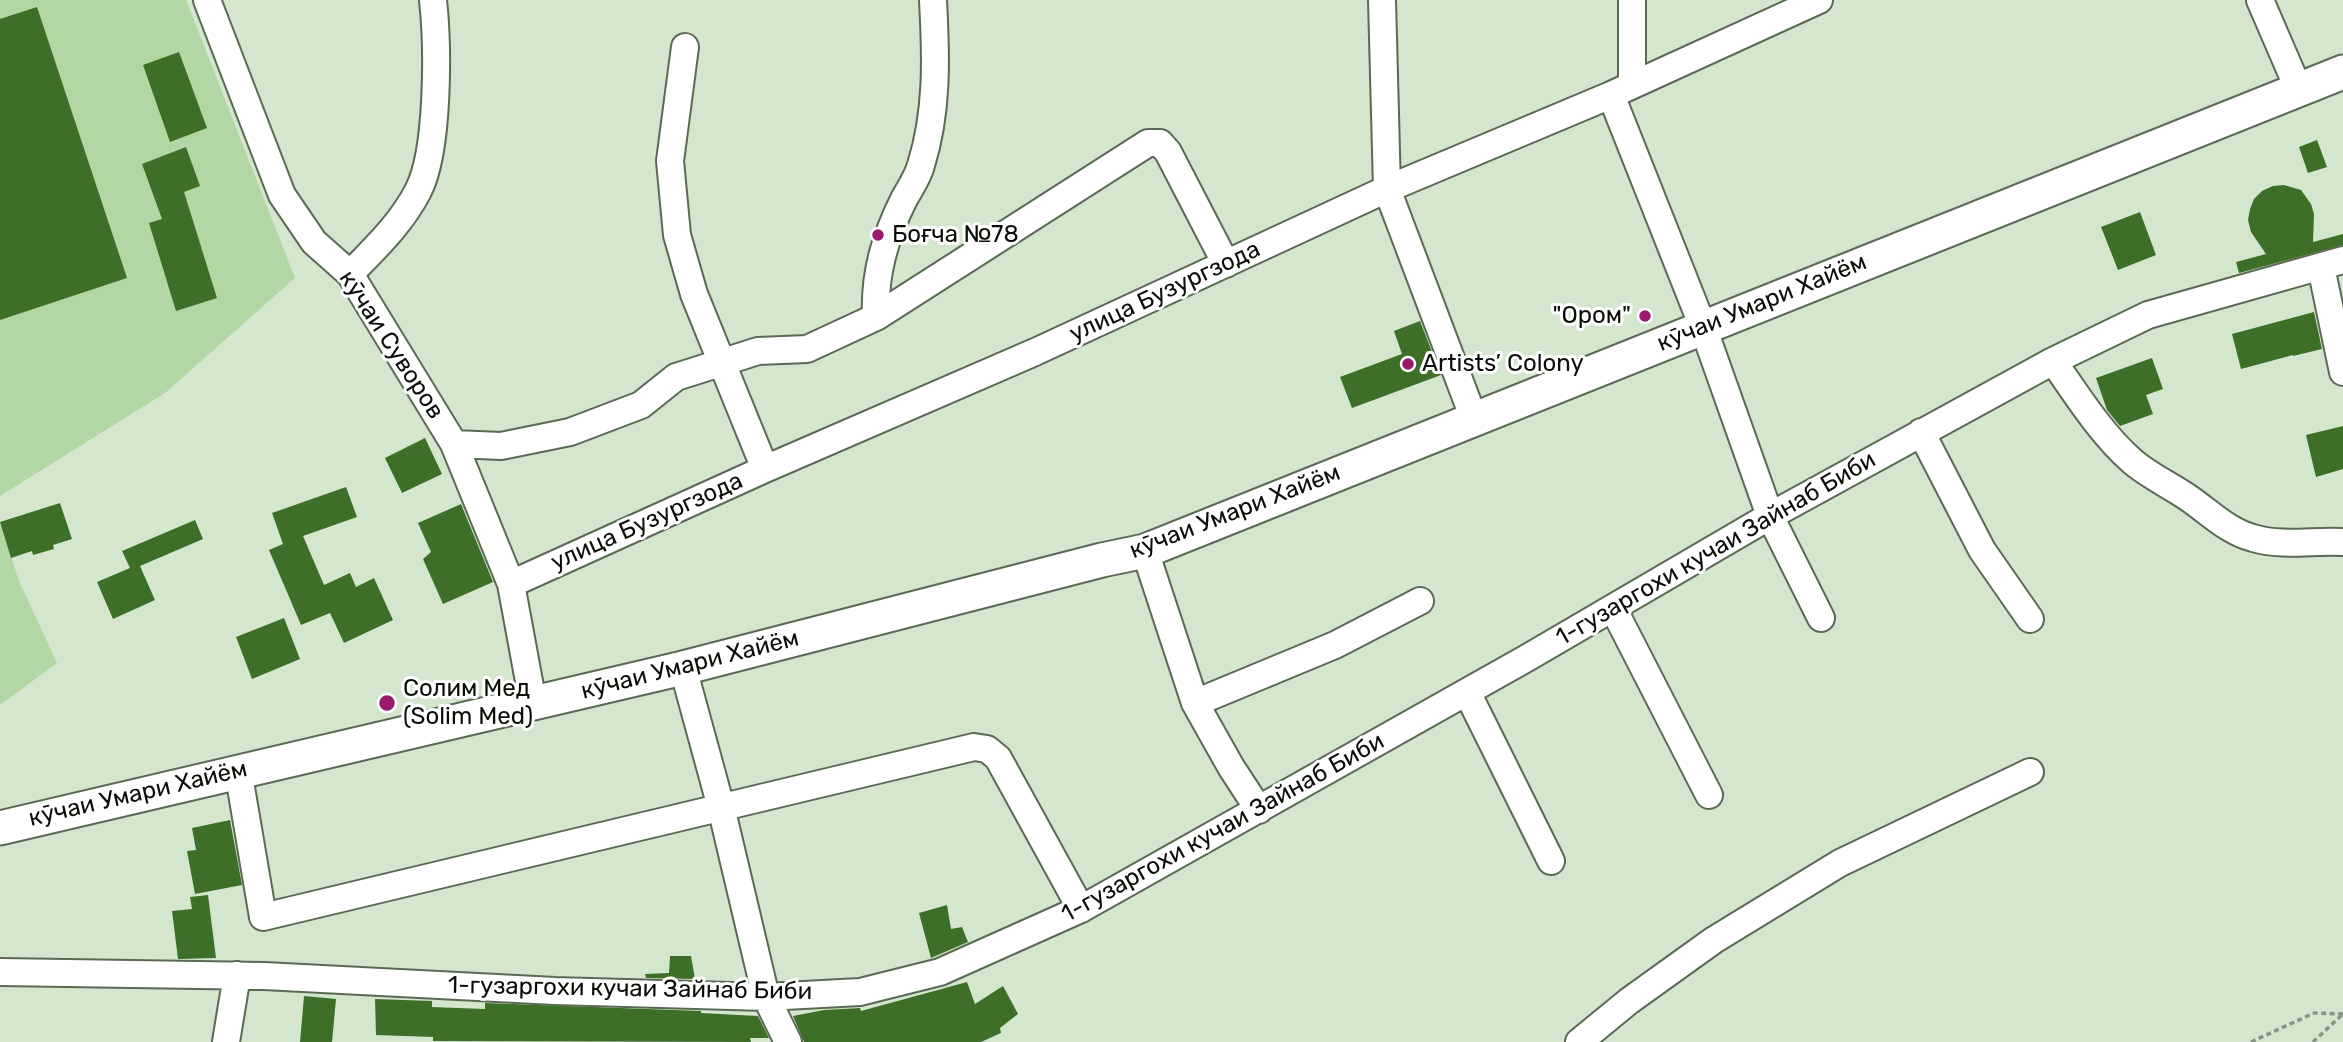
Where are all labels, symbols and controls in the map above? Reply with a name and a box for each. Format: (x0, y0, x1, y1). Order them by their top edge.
place label: Боғча №78 (892, 221, 1019, 249)
marker: Боғча №78 (870, 227, 886, 243)
street label: улица Бузургзода (1065, 235, 1265, 349)
street label: кӯчаи Умари Хайём (1653, 248, 1871, 358)
street label: кӯчаи Суворов (332, 266, 450, 424)
place label: "Oром" (1553, 302, 1631, 330)
marker: "Oром" (1637, 308, 1653, 324)
place label: Artists’ Colony (1422, 350, 1584, 378)
marker: Artists’ Colony (1400, 356, 1416, 372)
street label: 1-гузаргохи кучаи Зайнаб Биби (1551, 445, 1881, 653)
street label: кӯчаи Умари Хайём (1126, 459, 1344, 565)
street label: улица Бузургзода (547, 467, 747, 577)
street label: кӯчаи Умари Хайём (578, 624, 802, 706)
place label: Солим Мед (Solim Med) (403, 675, 533, 731)
marker: Солим Мед (Solim Med) (377, 693, 397, 713)
street label: 1-гузаргохи кучаи Зайнаб Биби (1057, 727, 1389, 929)
street label: кӯчаи Умари Хайём (26, 755, 250, 833)
street label: 1-гузаргохи кучаи Зайнаб Биби (448, 971, 812, 1007)

